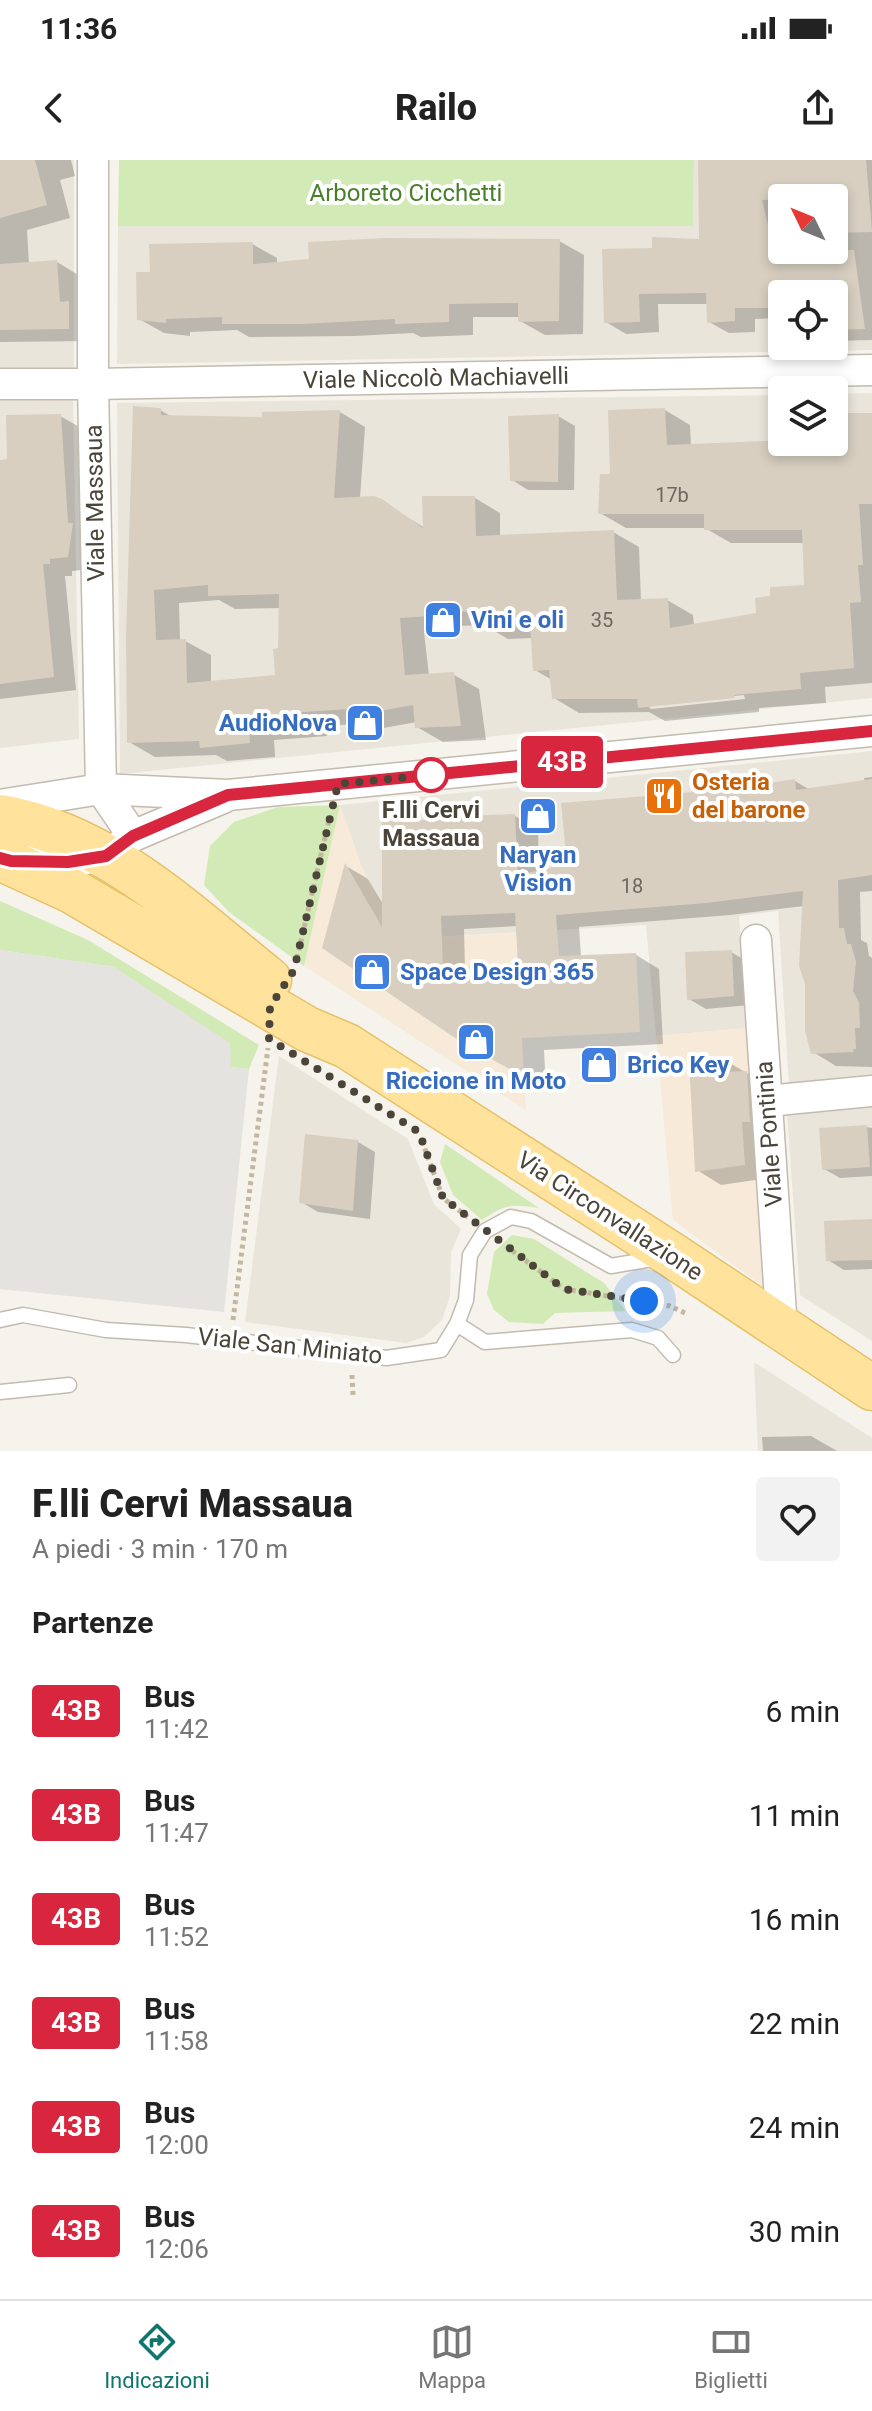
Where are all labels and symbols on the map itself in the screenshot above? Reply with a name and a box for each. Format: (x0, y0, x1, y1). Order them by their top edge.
park label: Arboreto Cicchetti (310, 179, 502, 207)
north arrow (768, 184, 848, 264)
street label: Viale Niccolò Machiavelli (303, 362, 569, 394)
street label: Viale Massaua (80, 424, 110, 582)
house number: 17b (655, 483, 689, 507)
shop icon: Vini e oli (422, 599, 464, 641)
place label: Vini e oli (471, 606, 564, 634)
house number: 35 (591, 608, 613, 632)
shop icon: AudioNova (344, 702, 386, 744)
place label: AudioNova (219, 709, 337, 737)
line badge: 43B (516, 736, 608, 788)
marker: F.lli Cervi Massaua (414, 758, 448, 792)
place label: Osteria del barone (692, 768, 806, 824)
restaurant icon: Osteria del barone (643, 775, 685, 817)
shop icon: Naryan Vision (517, 795, 559, 837)
place label: F.lli Cervi Massaua (382, 796, 480, 852)
place label: Naryan Vision (500, 841, 576, 897)
house number: 18 (621, 874, 643, 898)
shop icon: Space Design 365 (351, 951, 393, 993)
place label: Space Design 365 (400, 958, 594, 986)
shop icon: Riccione in Moto (455, 1021, 497, 1063)
shop icon: Brico Key (578, 1044, 620, 1086)
place label: Brico Key (627, 1051, 730, 1079)
street label: Viale Pontinia (750, 1060, 788, 1208)
place label: Riccione in Moto (386, 1067, 566, 1095)
street label: Via Circonvallazione (512, 1146, 708, 1286)
your location (624, 1281, 664, 1321)
street label: Viale San Miniato (196, 1322, 384, 1370)

